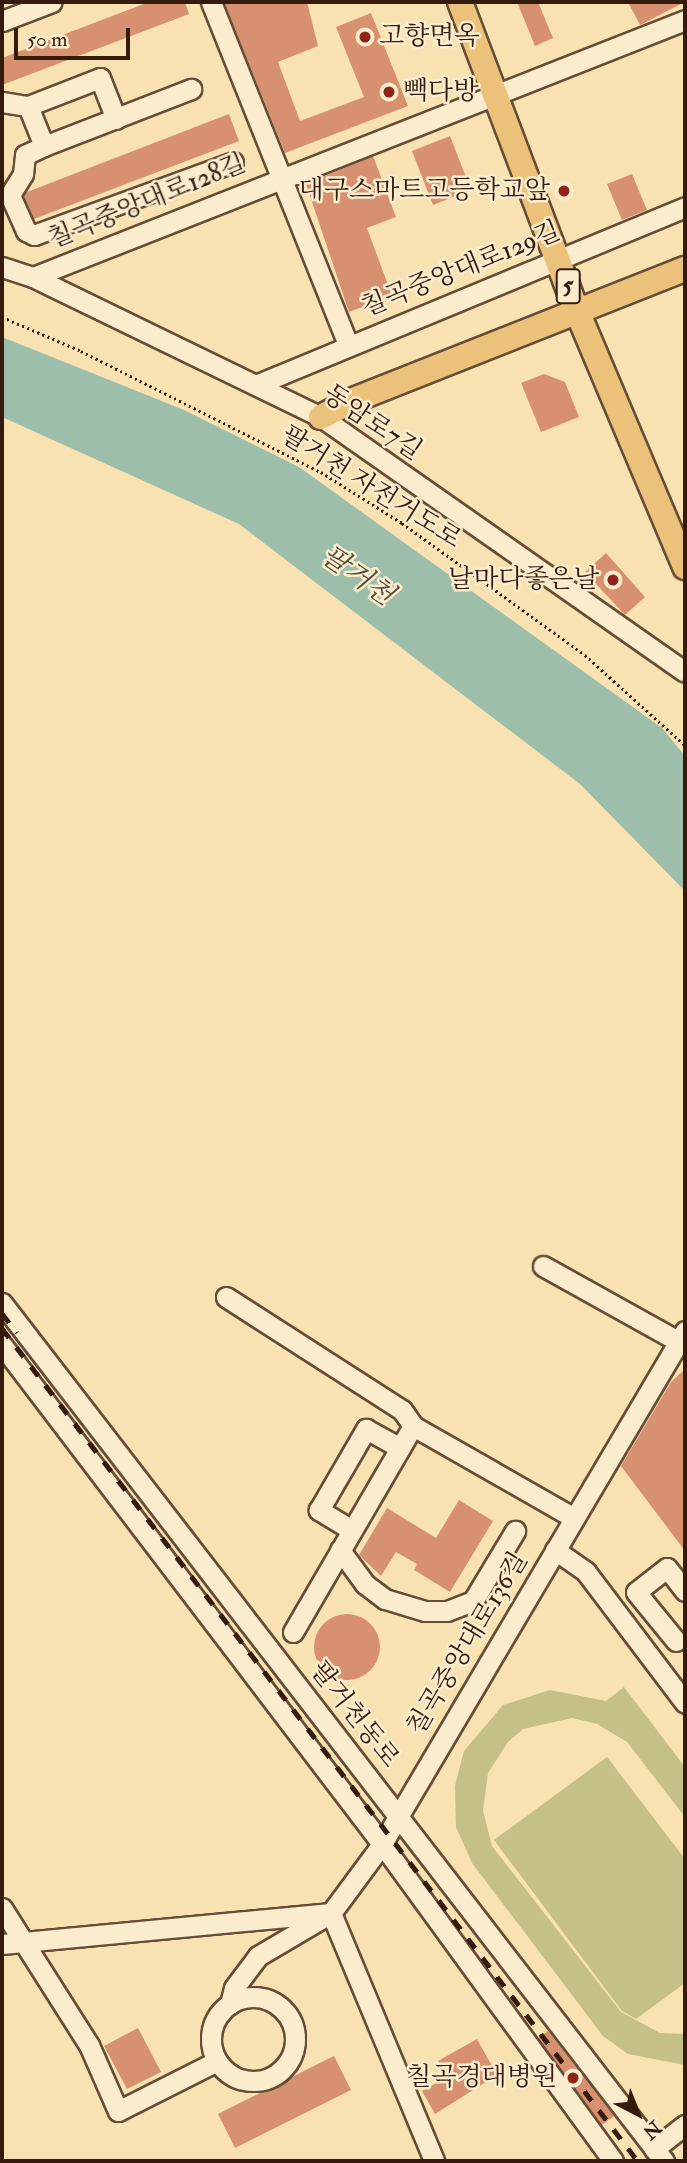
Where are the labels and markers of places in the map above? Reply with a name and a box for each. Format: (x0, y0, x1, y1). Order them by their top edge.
place label: 고향면옥 (379, 21, 479, 53)
marker: 고향면옥 (357, 29, 373, 45)
place label: 빽다방 (403, 76, 478, 108)
marker: 빽다방 (381, 84, 397, 100)
place label: 대구스마트고등학교앞 (299, 175, 550, 207)
marker: 대구스마트고등학교앞 (556, 183, 572, 199)
place label: 날마다좋은날 (448, 564, 599, 596)
marker: 날마다좋은날 (605, 572, 621, 588)
place label: 칠곡경대병원 (406, 2062, 557, 2094)
marker: 칠곡경대병원 (563, 2068, 583, 2088)

